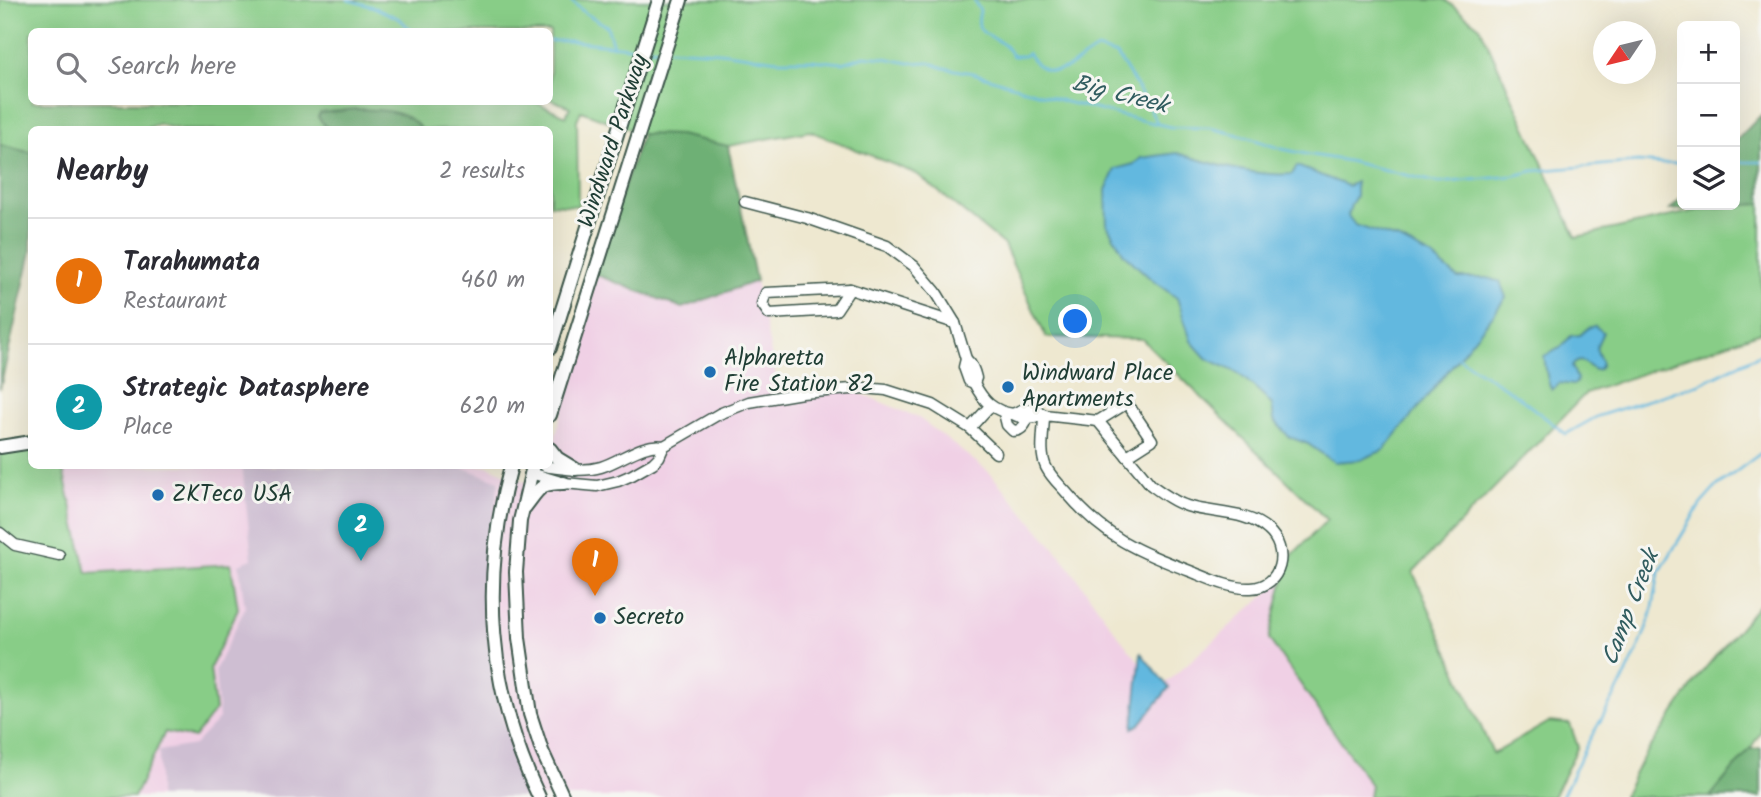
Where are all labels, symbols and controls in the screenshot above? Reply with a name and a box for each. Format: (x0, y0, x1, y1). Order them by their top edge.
north arrow (1593, 21, 1656, 84)
map controls (1677, 21, 1740, 210)
button: + (1677, 21, 1740, 84)
search box (28, 28, 553, 105)
text: Search here (108, 46, 236, 88)
icon: search (52, 48, 90, 86)
street label: Windward Parkway (569, 49, 659, 232)
water label: Big Creek (1068, 64, 1176, 127)
button: − (1677, 84, 1740, 147)
button: layers (1677, 147, 1740, 210)
text: Nearby (56, 148, 148, 196)
text: 2 results (439, 154, 525, 190)
text: Tarahumata (123, 242, 260, 284)
text: 1 (76, 263, 82, 299)
text: 460 m (461, 263, 525, 299)
text: Restaurant (123, 284, 227, 320)
your location (1058, 304, 1092, 338)
place label: Alpharetta Fire Station 82 (724, 341, 874, 403)
place label: Windward Place Apartments (1022, 356, 1173, 418)
marker: Alpharetta Fire Station 82 (702, 364, 718, 380)
text: Strategic Datasphere (123, 368, 369, 410)
marker: Windward Place Apartments (1000, 379, 1016, 395)
text: 2 (72, 389, 86, 425)
text: 620 m (460, 389, 525, 425)
text: Place (123, 410, 173, 446)
place label: ZKTeco USA (172, 477, 292, 513)
marker: ZKTeco USA (150, 487, 166, 503)
pin: 2 (338, 503, 384, 561)
pin: 1 (572, 538, 618, 596)
water label: Camp Creek (1591, 541, 1672, 671)
place label: Secreto (614, 600, 684, 636)
marker: Secreto (592, 610, 608, 626)

